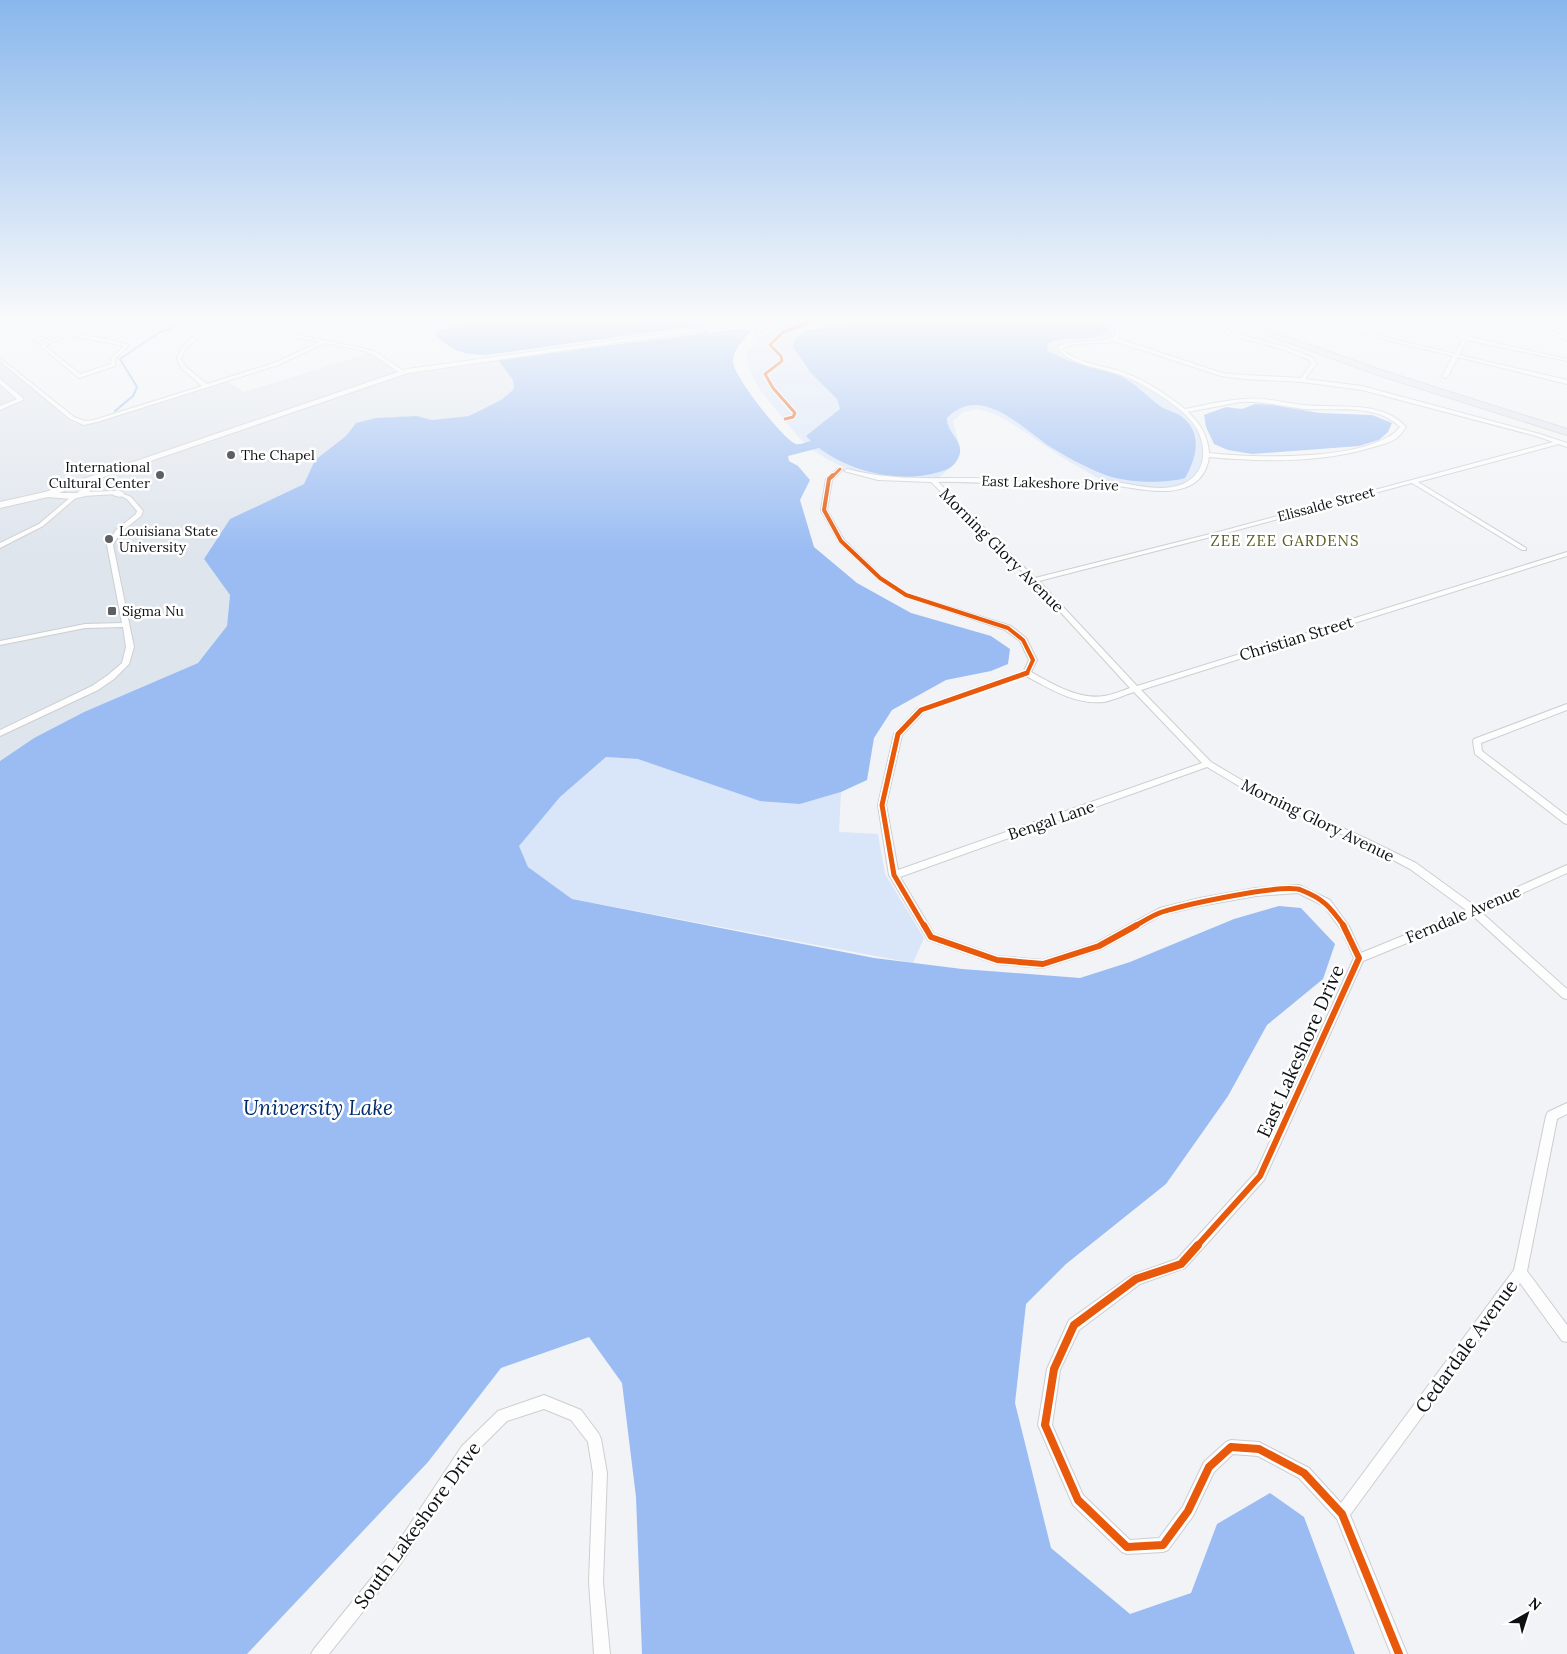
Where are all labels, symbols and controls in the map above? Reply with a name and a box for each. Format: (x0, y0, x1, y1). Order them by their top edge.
place label: The Chapel (241, 446, 315, 464)
marker: The Chapel (225, 449, 237, 461)
place label: International Cultural Center (49, 458, 150, 492)
marker: International Cultural Center (154, 469, 166, 481)
street label: East Lakeshore Drive (981, 472, 1119, 494)
street label: Elissalde Street (1275, 482, 1377, 526)
street label: Morning Glory Avenue (936, 484, 1069, 617)
place label: Louisiana State University (119, 522, 218, 556)
district label: ZEE ZEE GARDENS (1210, 531, 1360, 550)
marker: Louisiana State University (103, 533, 115, 545)
place label: Sigma Nu (122, 602, 184, 620)
marker: Sigma Nu (106, 605, 118, 617)
street label: Christian Street (1237, 611, 1356, 665)
street label: Morning Glory Avenue (1238, 774, 1398, 866)
street label: Bengal Lane (1005, 796, 1097, 844)
street label: Ferndale Avenue (1402, 881, 1524, 947)
street label: East Lakeshore Drive (1251, 961, 1349, 1141)
water label: University Lake (243, 1094, 393, 1121)
street label: Cedardale Avenue (1410, 1275, 1522, 1417)
street label: South Lakeshore Drive (348, 1437, 486, 1613)
north arrow (1502, 1589, 1552, 1639)
text: N (1525, 1593, 1545, 1614)

